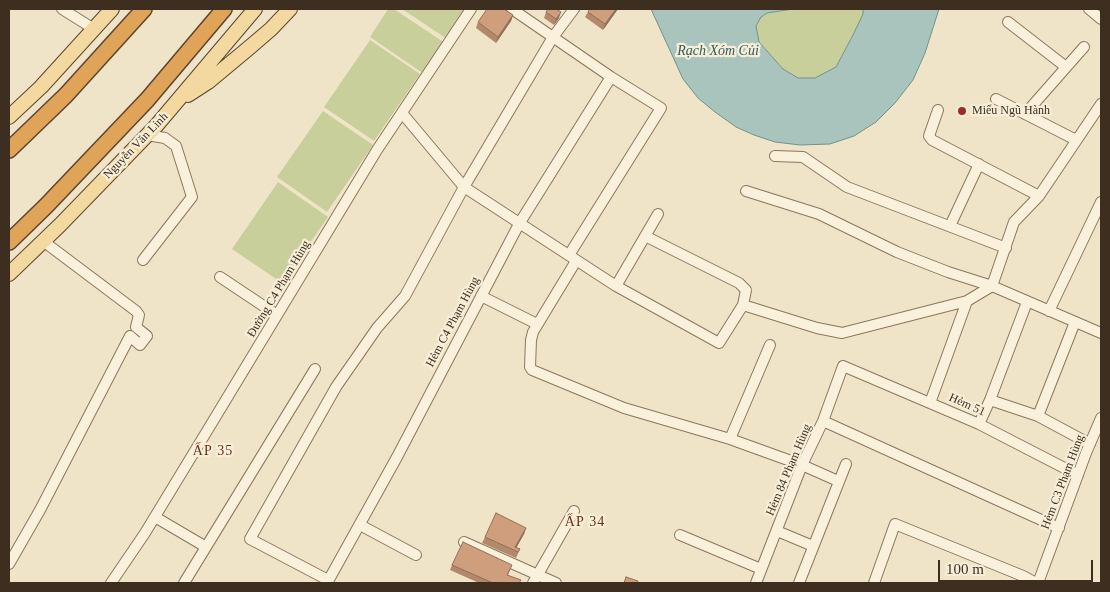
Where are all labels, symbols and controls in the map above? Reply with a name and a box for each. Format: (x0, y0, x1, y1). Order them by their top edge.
water label: Rạch Xóm Củi (677, 43, 759, 59)
place label: Miếu Ngũ Hành (972, 104, 1050, 118)
marker: Miếu Ngũ Hành (956, 105, 968, 117)
street label: Nguyễn Văn Linh (101, 110, 171, 182)
street label: Đường C4 Phạm Hủng (244, 238, 314, 340)
street label: Hẻm C4 Phạm Hùng (423, 274, 483, 370)
street label: Hẻm 51 (947, 391, 987, 419)
street label: Hẻm 84 Phạm Hùng (763, 422, 815, 518)
street label: Hẻm C3 Phạm Hùng (1038, 433, 1088, 531)
district label: ẤP 35 (192, 443, 234, 459)
district label: ẤP 34 (564, 514, 606, 530)
scale bar (940, 550, 1095, 582)
text: 100 m (946, 561, 984, 577)

